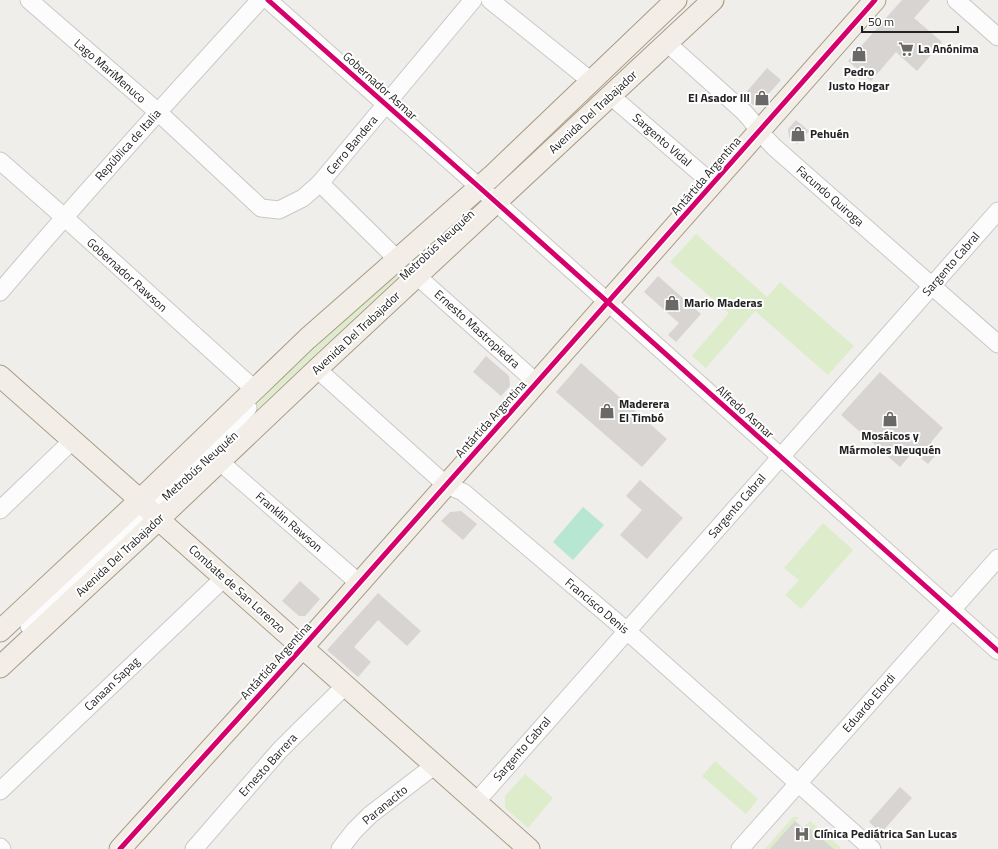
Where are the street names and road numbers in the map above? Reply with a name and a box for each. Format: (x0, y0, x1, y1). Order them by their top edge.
street label: Lago MariMenuco (70, 34, 151, 107)
street label: Gobernador Asmar (339, 47, 422, 125)
street label: Avenida Del Trabajador (544, 65, 641, 158)
street label: República de Italia (90, 104, 165, 185)
street label: Sargento Vidal (628, 108, 696, 171)
street label: Cerro Bandera (321, 111, 382, 178)
street label: Antártida Argentina (666, 132, 745, 219)
street label: Facundo Quiroga (792, 161, 869, 231)
street label: Metrobús Neuquén (395, 205, 479, 285)
street label: Sargento Cabral (917, 227, 984, 300)
street label: Gobernador Rawson (83, 233, 172, 316)
street label: Ernesto Mastropiedra (430, 285, 525, 372)
street label: Avenida Del Trabajador (307, 286, 404, 379)
street label: Antártida Argentina (450, 376, 531, 462)
street label: Alfredo Asmar (712, 380, 779, 443)
street label: Metrobús Neuquén (157, 426, 242, 505)
street label: Sargento Cabral (703, 469, 770, 542)
street label: Franklin Rawson (251, 487, 327, 556)
street label: Avenida Del Trabajador (71, 508, 168, 601)
street label: Combate de San Lorenzo (185, 540, 290, 638)
street label: Francisco Denis (561, 573, 634, 638)
street label: Antártida Argentina (235, 618, 316, 704)
street label: Canaan Sapag (79, 652, 144, 715)
street label: Eduardo Elordi (837, 669, 900, 737)
street label: Sargento Cabral (488, 712, 555, 785)
street label: Ernesto Barrera (234, 729, 301, 801)
street label: Paranacito (358, 780, 412, 829)

